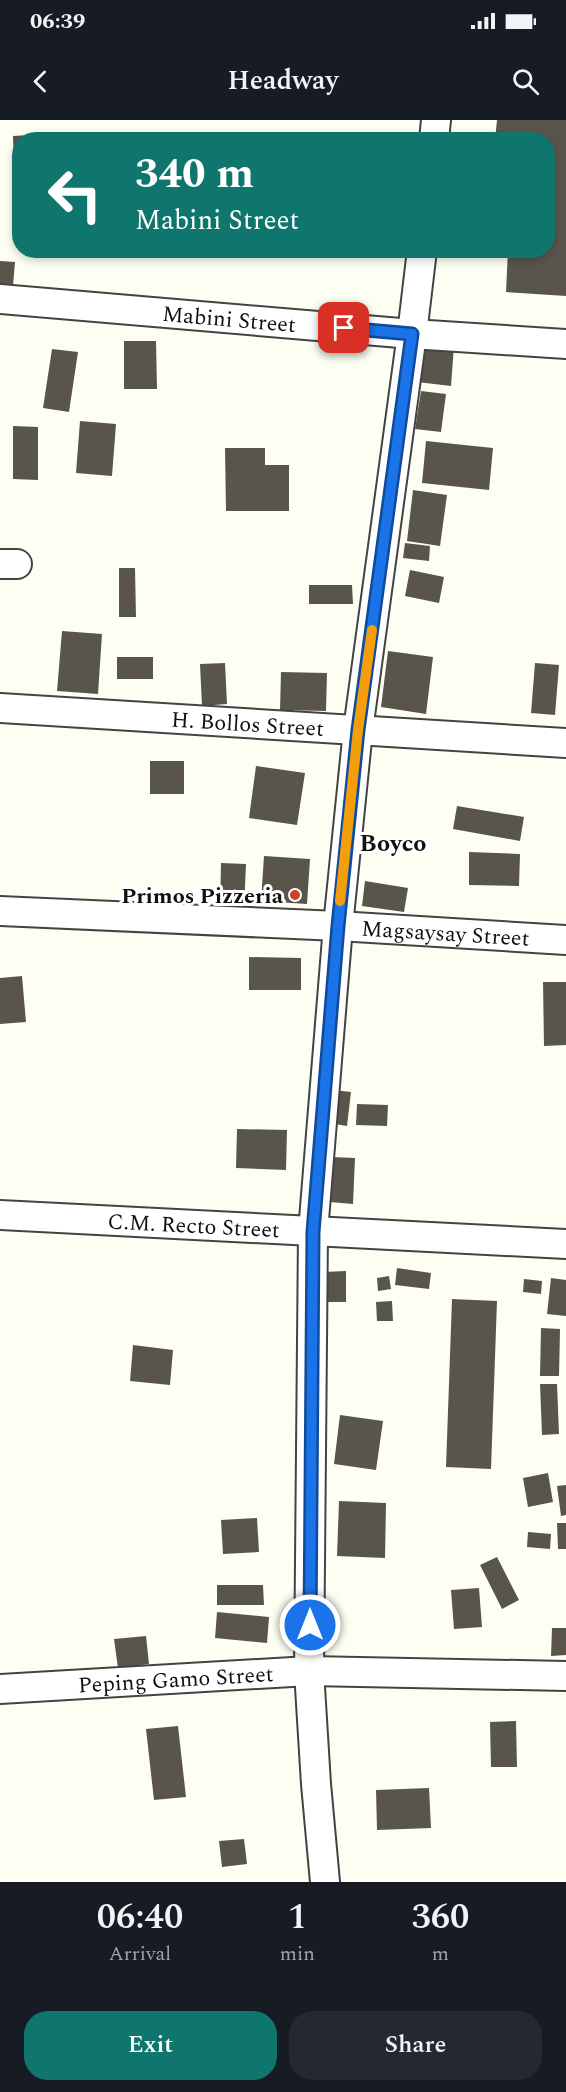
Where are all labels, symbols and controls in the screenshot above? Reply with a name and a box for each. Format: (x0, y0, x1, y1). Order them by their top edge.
text: 06:39 (30, 5, 85, 38)
text: Headway (227, 60, 339, 102)
icon: back (24, 65, 57, 98)
icon: search (509, 65, 542, 98)
text: 340 m (135, 143, 254, 206)
icon: left (36, 156, 114, 234)
text: Mabini Street (135, 200, 299, 242)
street label: Mabini Street (161, 298, 297, 342)
pin (318, 302, 369, 353)
icon: arrive (327, 311, 360, 344)
street label: H. Bollos Street (170, 704, 325, 746)
district label: Boyco (360, 826, 426, 862)
place label: Primos Pizzeria (121, 880, 284, 913)
marker: Primos Pizzeria (288, 888, 302, 902)
street label: Magsaysay Street (360, 912, 531, 956)
street label: C.M. Recto Street (107, 1206, 281, 1247)
position arrow (278, 1593, 342, 1657)
street label: Peping Gamo Street (77, 1658, 275, 1702)
text: 06:40 (97, 1890, 183, 1945)
text: 1 (288, 1890, 307, 1945)
text: 360 (411, 1890, 469, 1945)
text: Arrival (109, 1939, 171, 1969)
text: min (280, 1939, 315, 1969)
text: m (432, 1939, 449, 1969)
button: Exit (24, 2011, 277, 2080)
button: Share (289, 2011, 542, 2080)

